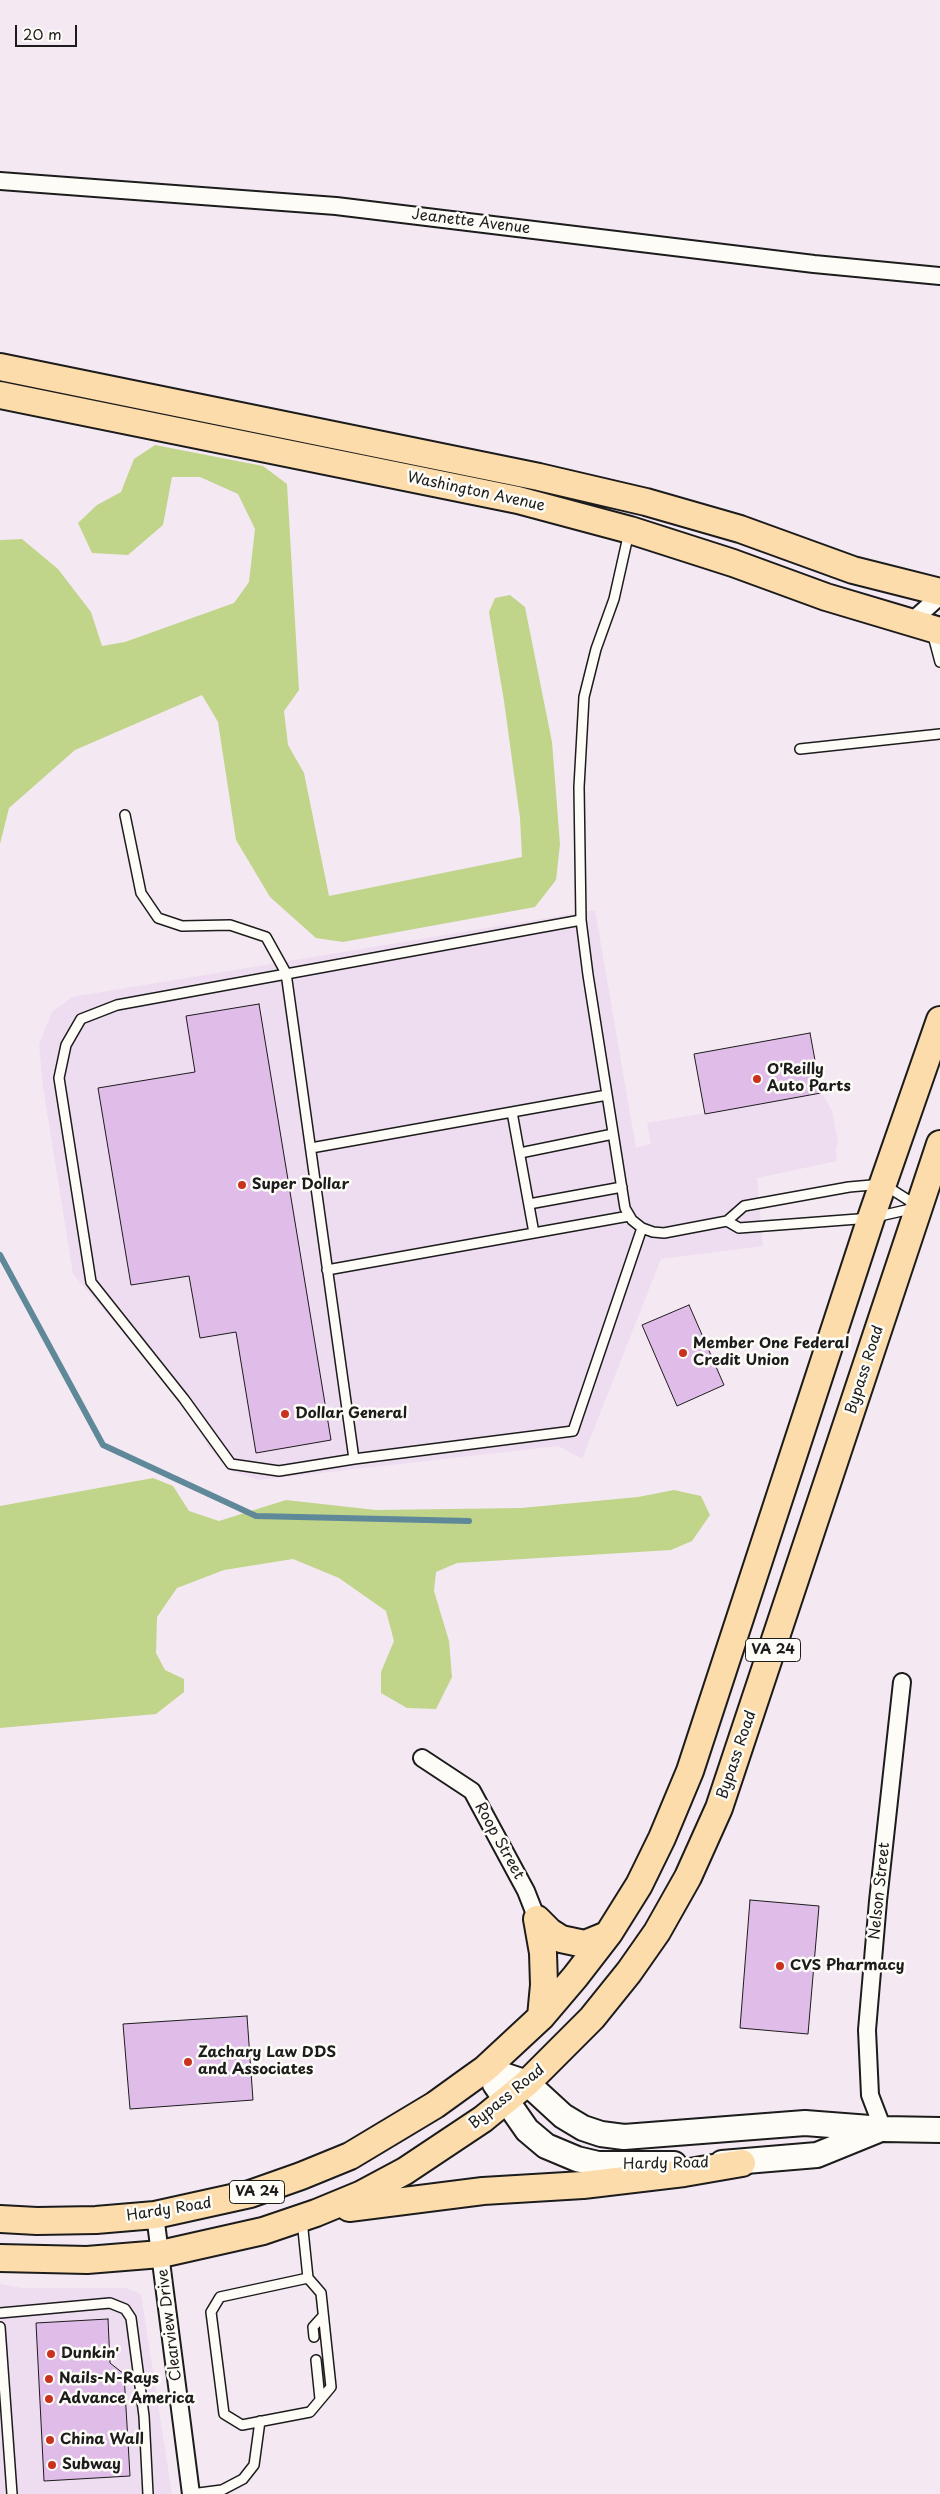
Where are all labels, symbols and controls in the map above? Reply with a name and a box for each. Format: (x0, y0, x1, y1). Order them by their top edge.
scale bar (18, 15, 80, 47)
text: 20 m (23, 22, 62, 45)
street label: Jeanette Avenue (411, 206, 531, 238)
street label: Washington Avenue (406, 469, 546, 515)
place label: O'Reilly Auto Parts (767, 1061, 851, 1096)
marker: O'Reilly Auto Parts (751, 1073, 763, 1085)
place label: Super Dollar (252, 1176, 349, 1194)
marker: Super Dollar (236, 1179, 248, 1191)
street label: Bypass Road (842, 1323, 888, 1417)
place label: Member One Federal Credit Union (693, 1335, 849, 1370)
marker: Member One Federal Credit Union (677, 1347, 689, 1359)
place label: Dollar General (295, 1405, 407, 1423)
marker: Dollar General (279, 1408, 291, 1420)
road number: VA 24 (746, 1638, 800, 1662)
street label: Bypass Road (713, 1709, 761, 1801)
street label: Roop Street (470, 1799, 528, 1883)
street label: Nelson Street (866, 1842, 894, 1940)
place label: CVS Pharmacy (790, 1957, 905, 1975)
marker: CVS Pharmacy (774, 1960, 786, 1972)
place label: Zachary Law DDS and Associates (198, 2044, 336, 2079)
marker: Zachary Law DDS and Associates (182, 2056, 194, 2068)
street label: Bypass Road (466, 2061, 548, 2133)
street label: Hardy Road (623, 2154, 709, 2174)
road number: VA 24 (230, 2180, 284, 2204)
street label: Hardy Road (125, 2194, 213, 2226)
street label: Clearview Drive (154, 2268, 186, 2382)
place label: Dunkin' (61, 2345, 119, 2363)
marker: Dunkin' (45, 2348, 57, 2360)
place label: Nails-N-Rays (59, 2370, 159, 2388)
marker: Nails-N-Rays (43, 2373, 55, 2385)
place label: Advance America (59, 2390, 195, 2408)
marker: Advance America (43, 2393, 55, 2405)
place label: China Wall (60, 2431, 144, 2449)
marker: China Wall (44, 2434, 56, 2446)
place label: Subway (62, 2456, 121, 2474)
marker: Subway (46, 2459, 58, 2471)

